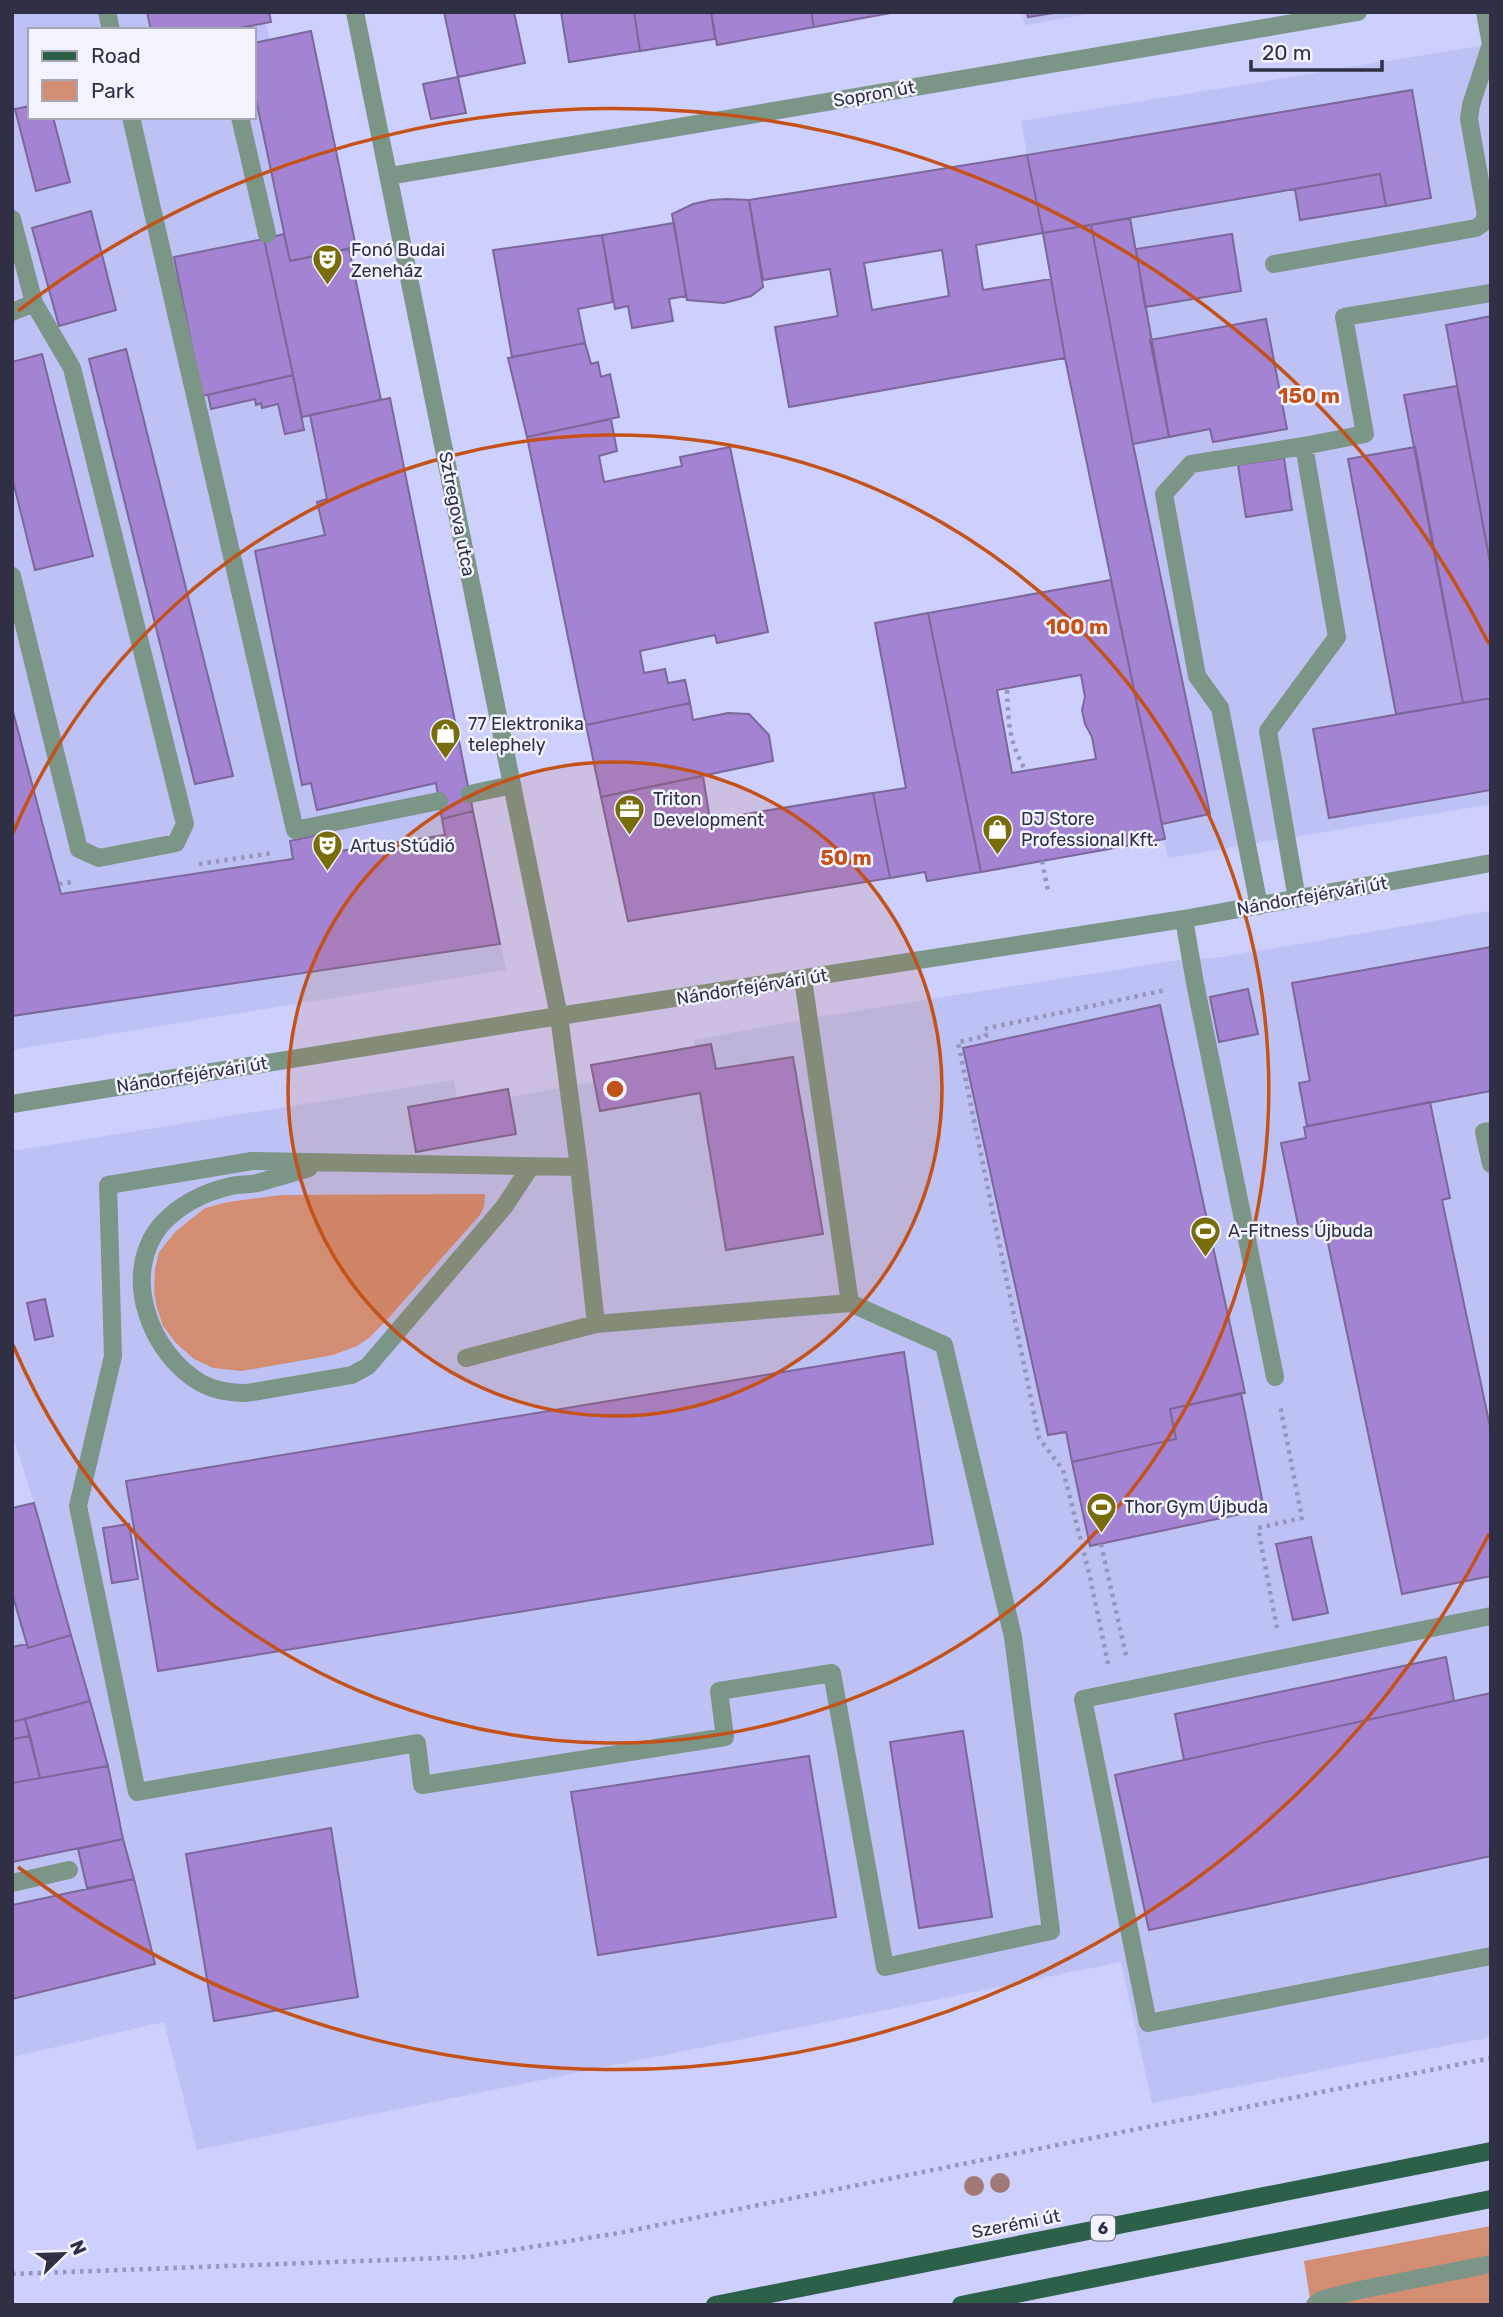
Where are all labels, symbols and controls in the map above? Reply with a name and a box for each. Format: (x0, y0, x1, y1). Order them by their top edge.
legend (28, 28, 256, 119)
scale bar (1251, 28, 1382, 72)
text: 20 m (1262, 40, 1311, 65)
text: Road (91, 43, 141, 68)
street label: Sopron út (831, 76, 917, 112)
text: Park (91, 78, 135, 103)
place label: Fonó Budai Zeneház (351, 239, 445, 282)
theatre icon: Fonó Budai Zeneház (311, 243, 345, 287)
text: 150 m (1278, 383, 1340, 408)
street label: Sztregova utca (434, 450, 480, 578)
text: 100 m (1046, 614, 1108, 639)
place label: 77 Elektronika telephely (468, 713, 584, 756)
shop icon: 77 Elektronika telephely (428, 717, 462, 761)
place label: Triton Development (653, 788, 764, 831)
office icon: Triton Development (613, 792, 647, 836)
place label: DJ Store Professional Kft. (1021, 808, 1158, 851)
shop icon: DJ Store Professional Kft. (981, 812, 1015, 856)
theatre icon: Artus Stúdió (310, 829, 344, 873)
place label: Artus Stúdió (350, 835, 455, 857)
text: 50 m (820, 845, 872, 870)
street label: Nándorfejérvári út (1235, 872, 1389, 920)
street label: Nándorfejérvári út (675, 964, 829, 1010)
street label: Nándorfejérvári út (115, 1052, 269, 1098)
centre of rings (603, 1077, 627, 1101)
sports icon: A-Fitness Újbuda (1188, 1214, 1222, 1258)
place label: A-Fitness Újbuda (1228, 1220, 1373, 1242)
sports icon: Thor Gym Újbuda (1084, 1490, 1118, 1534)
place label: Thor Gym Újbuda (1124, 1496, 1268, 1518)
street label: Szerémi út (970, 2205, 1062, 2243)
road number: 6 (1091, 2216, 1115, 2240)
north arrow (28, 2219, 98, 2289)
text: N (65, 2237, 91, 2258)

